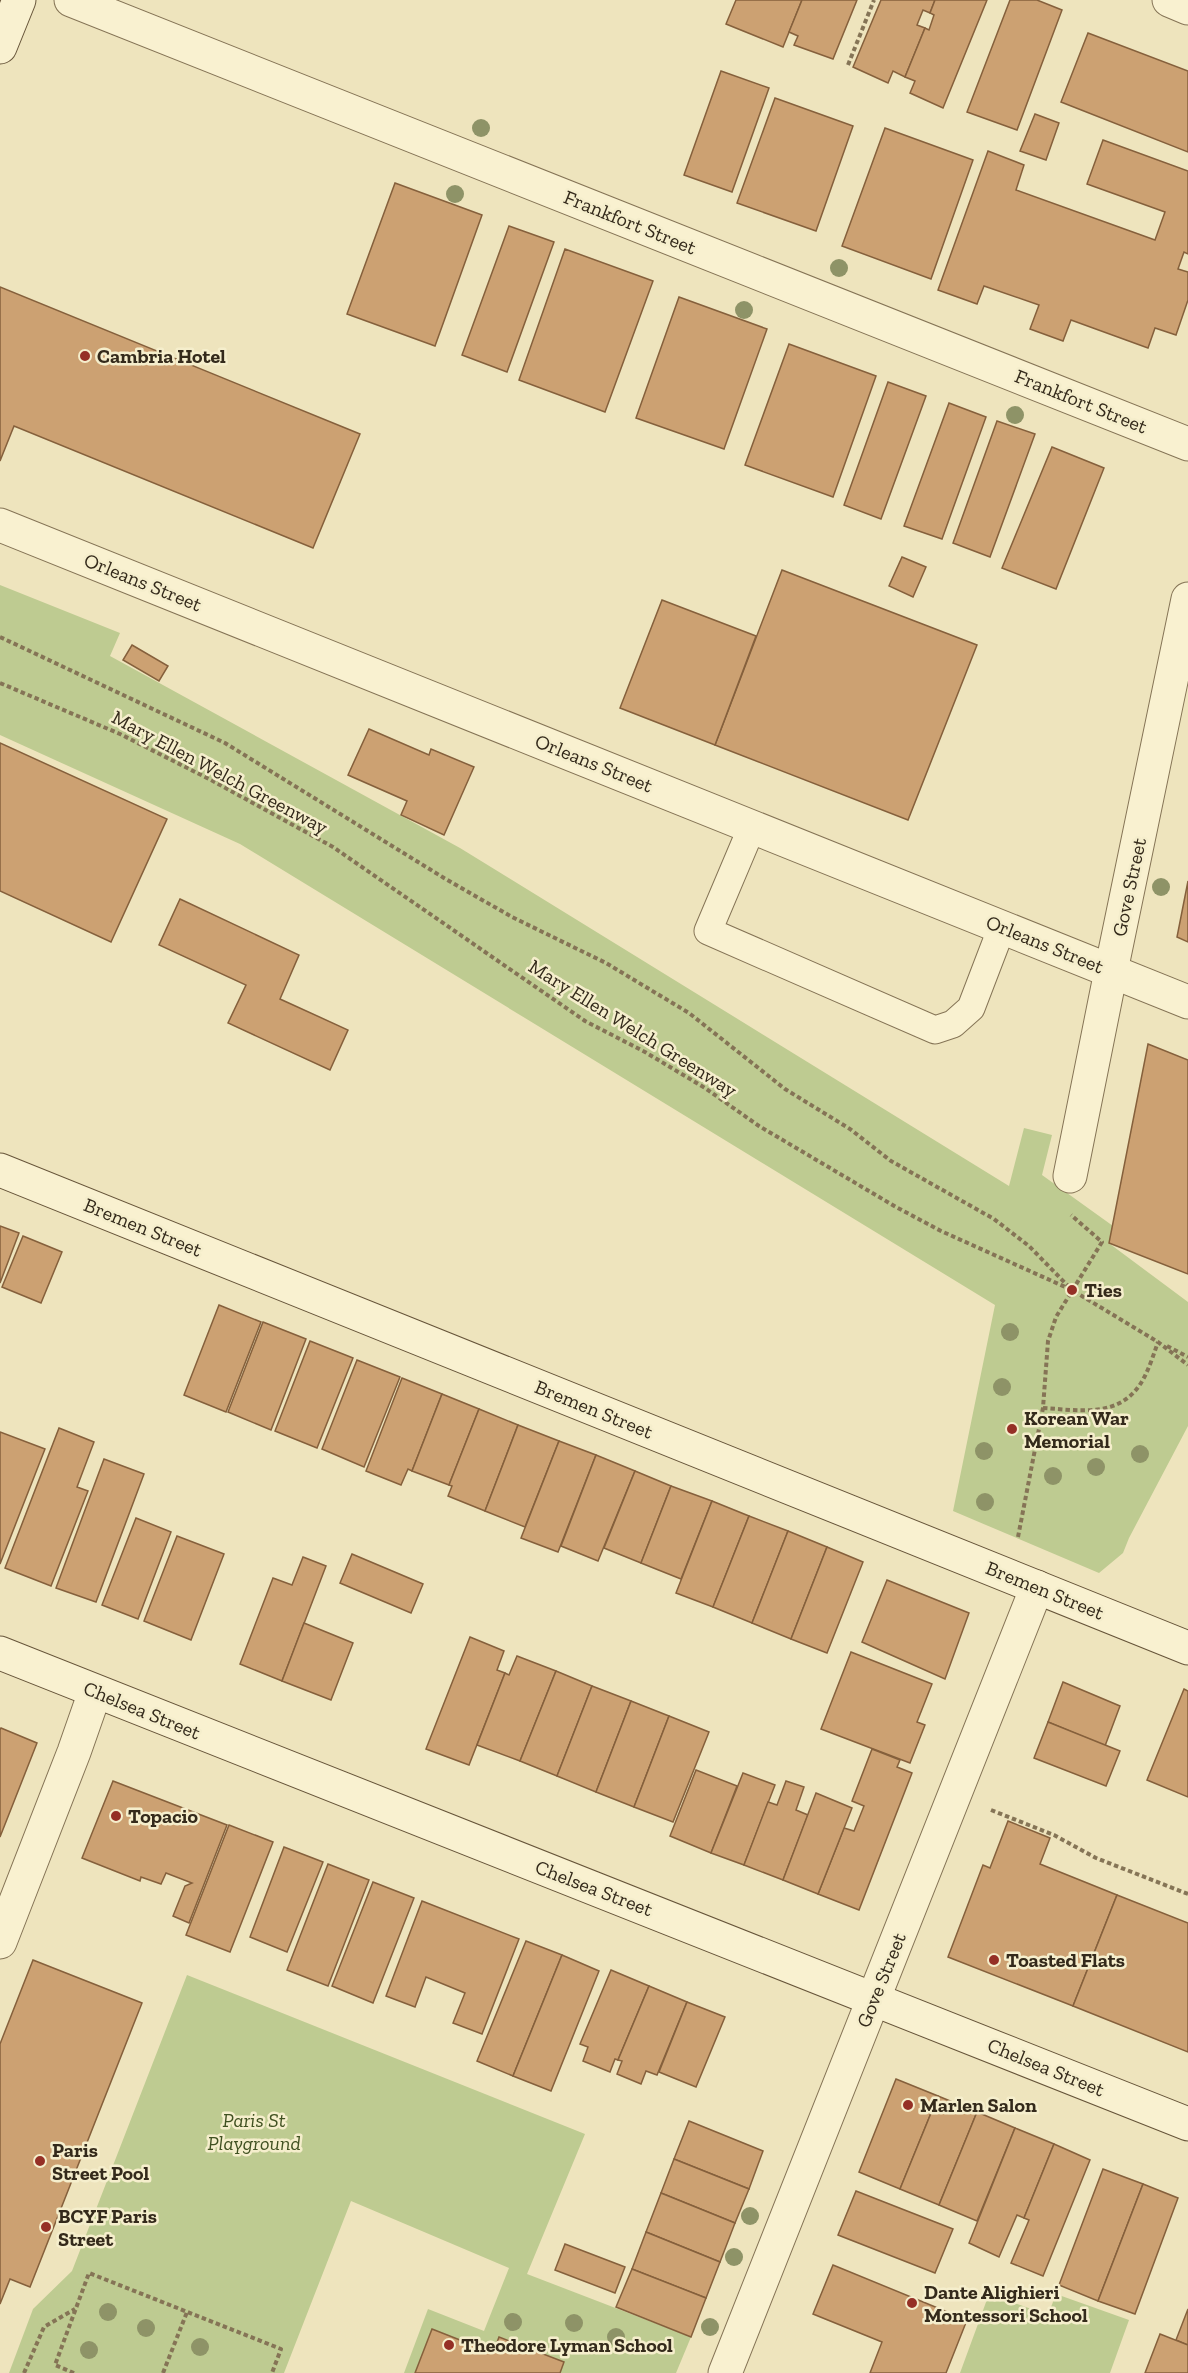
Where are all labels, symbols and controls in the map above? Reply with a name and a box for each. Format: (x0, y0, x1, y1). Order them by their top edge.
street label: Frankfort Street (560, 185, 700, 260)
place label: Cambria Hotel (97, 344, 226, 368)
marker: Cambria Hotel (78, 349, 92, 363)
street label: Frankfort Street (1011, 364, 1151, 439)
street label: Orleans Street (81, 548, 206, 617)
street label: Mary Ellen Welch Greenway (108, 705, 333, 840)
street label: Orleans Street (532, 729, 657, 798)
street label: Gove Street (1107, 835, 1151, 939)
street label: Orleans Street (983, 910, 1108, 979)
street label: Mary Ellen Welch Greenway (524, 954, 742, 1102)
street label: Bremen Street (80, 1192, 206, 1262)
place label: Ties (1084, 1278, 1122, 1302)
marker: Ties (1065, 1283, 1079, 1297)
street label: Bremen Street (531, 1374, 657, 1444)
place label: Korean War Memorial (1024, 1406, 1129, 1453)
marker: Korean War Memorial (1005, 1422, 1019, 1436)
street label: Bremen Street (982, 1555, 1108, 1625)
street label: Chelsea Street (80, 1676, 204, 1745)
place label: Topacio (128, 1804, 199, 1828)
marker: Topacio (109, 1809, 123, 1823)
street label: Chelsea Street (532, 1855, 657, 1922)
street label: Gove Street (851, 1929, 911, 2031)
place label: Toasted Flats (1006, 1948, 1125, 1972)
marker: Toasted Flats (987, 1953, 1001, 1967)
street label: Chelsea Street (984, 2033, 1108, 2102)
place label: Marlen Salon (920, 2093, 1037, 2117)
marker: Marlen Salon (901, 2098, 915, 2112)
park label: Paris St Playground (207, 2108, 301, 2155)
place label: Paris Street Pool (52, 2138, 149, 2185)
marker: Paris Street Pool (33, 2154, 47, 2168)
place label: BCYF Paris Street (58, 2204, 157, 2251)
marker: BCYF Paris Street (39, 2220, 53, 2234)
place label: Dante Alighieri Montessori School (924, 2280, 1088, 2327)
marker: Dante Alighieri Montessori School (905, 2296, 919, 2310)
place label: Theodore Lyman School (461, 2333, 673, 2357)
marker: Theodore Lyman School (442, 2338, 456, 2352)

